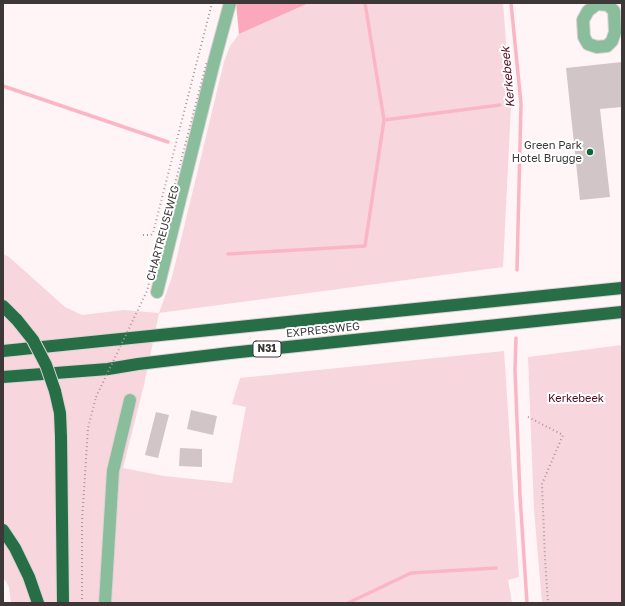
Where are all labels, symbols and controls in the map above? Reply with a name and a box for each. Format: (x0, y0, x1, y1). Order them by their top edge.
water label: Kerkebeek (498, 46, 518, 108)
place label: Green Park Hotel Brugge (512, 139, 582, 165)
marker: Green Park Hotel Brugge (585, 147, 595, 157)
street label: CHARTREUSEWEG (144, 184, 182, 282)
street label: EXPRESSWEG (285, 320, 361, 340)
road number: N31 (253, 341, 281, 357)
park label: Kerkebeek (548, 392, 604, 406)

